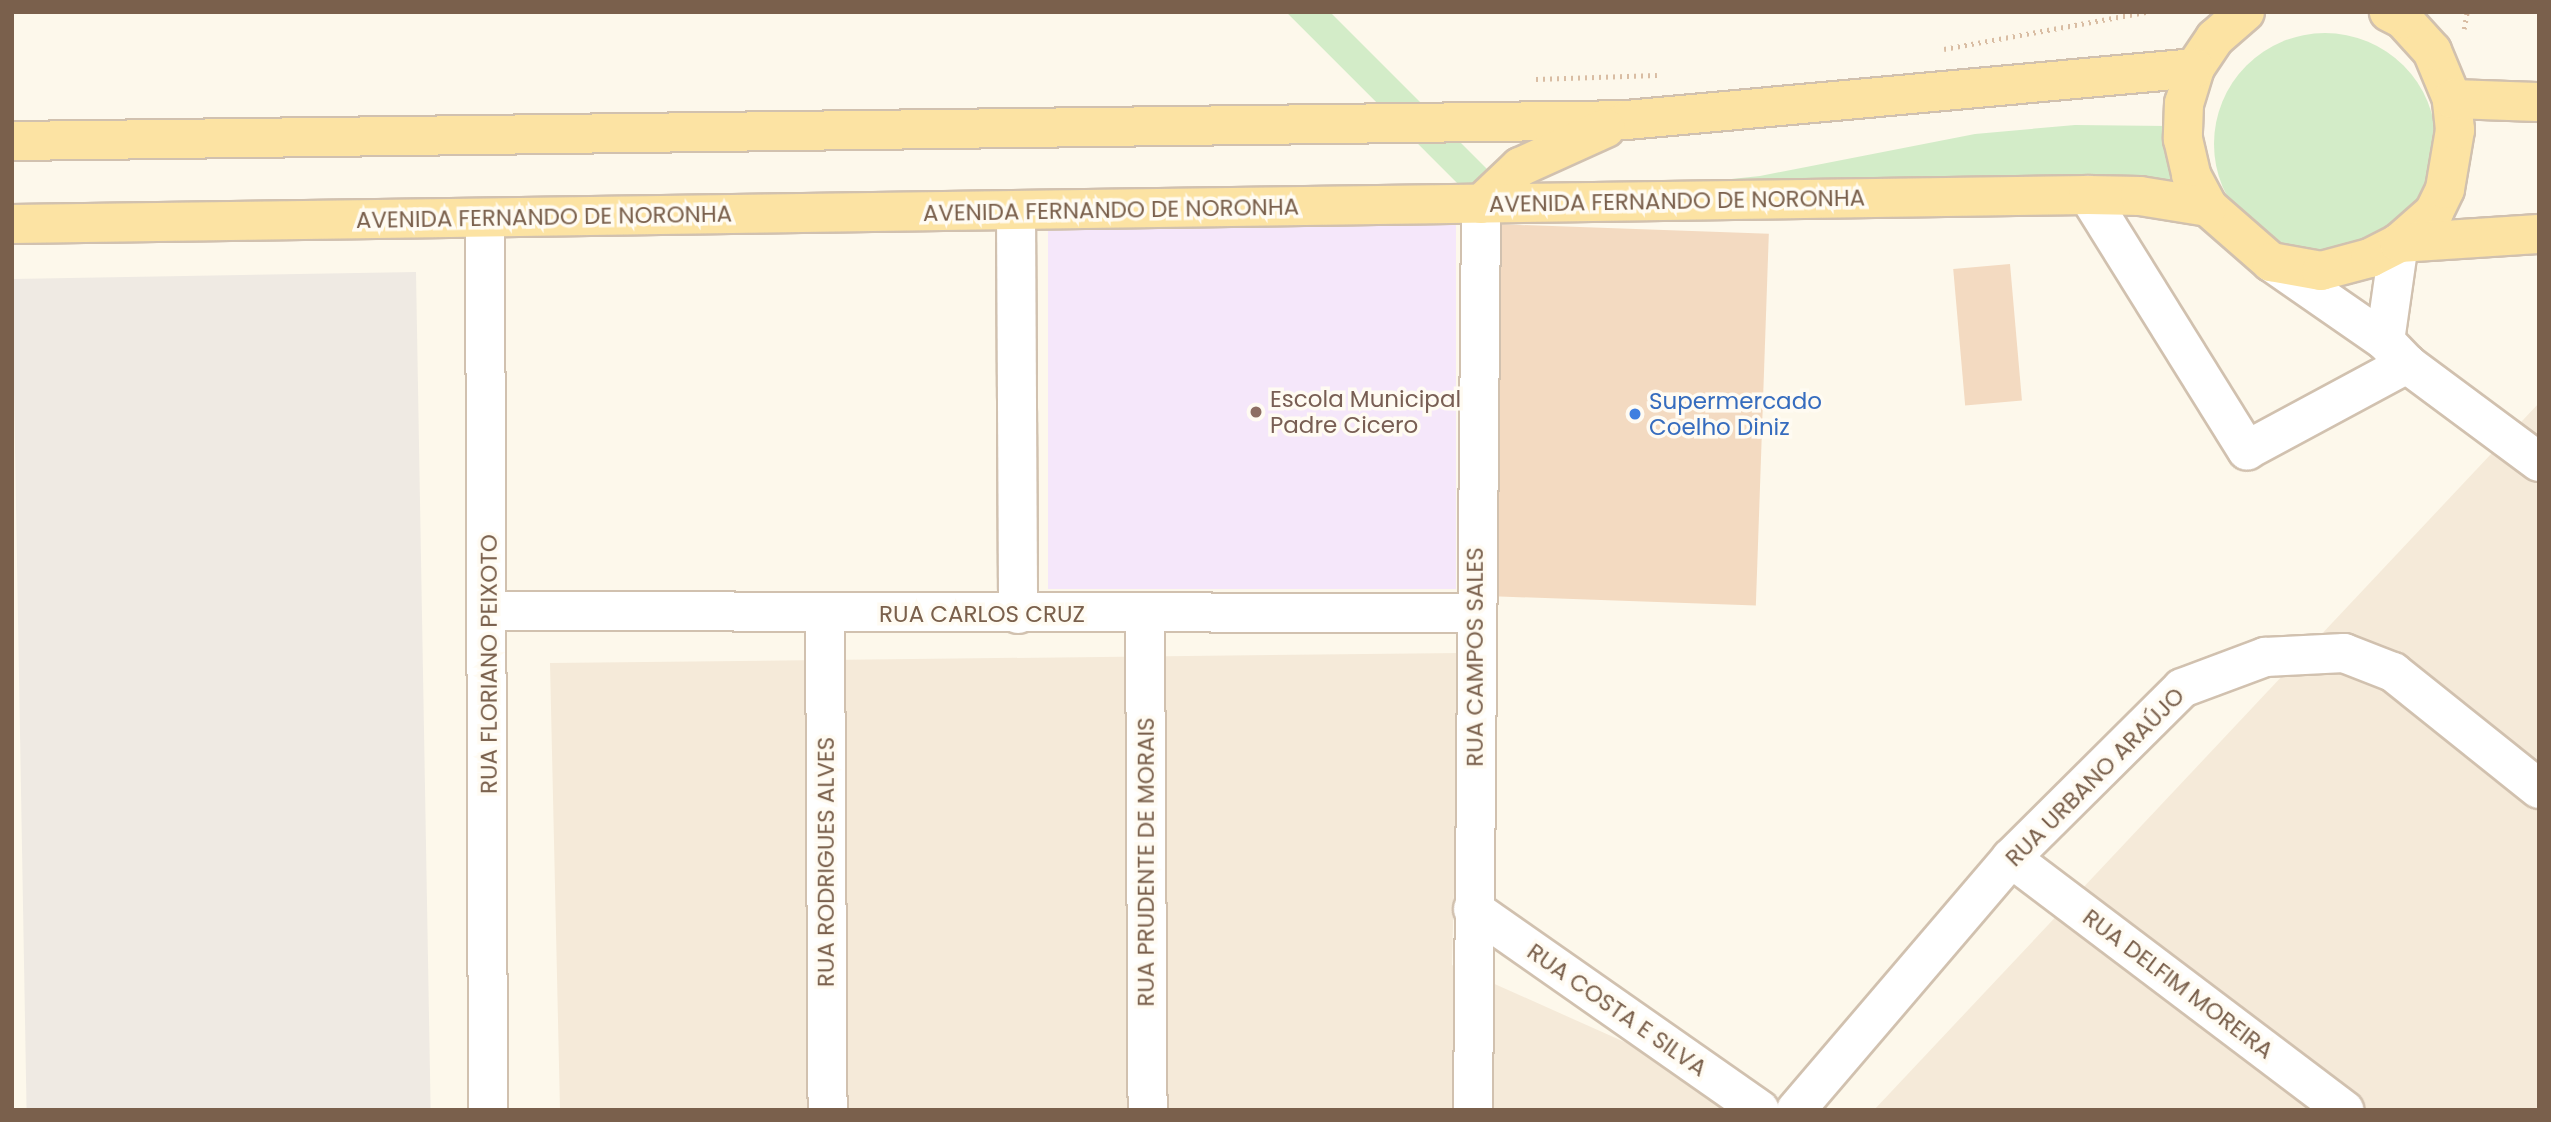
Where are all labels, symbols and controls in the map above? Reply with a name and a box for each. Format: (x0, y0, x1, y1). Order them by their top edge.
street label: AVENIDA FERNANDO DE NORONHA (1489, 184, 1865, 218)
street label: AVENIDA FERNANDO DE NORONHA (923, 193, 1299, 227)
street label: AVENIDA FERNANDO DE NORONHA (356, 200, 732, 234)
place label: Escola Municipal Padre Cicero (1270, 385, 1461, 439)
place label: Supermercado Coelho Diniz (1649, 387, 1822, 441)
marker: Escola Municipal Padre Cicero (1248, 404, 1264, 420)
marker: Supermercado Coelho Diniz (1627, 406, 1643, 422)
street label: RUA FLORIANO PEIXOTO (475, 534, 503, 794)
street label: RUA CAMPOS SALES (1461, 547, 1489, 767)
street label: RUA CARLOS CRUZ (879, 600, 1085, 628)
street label: RUA URBANO ARAÚJO (2000, 682, 2190, 872)
street label: RUA PRUDENTE DE MORAIS (1132, 717, 1160, 1007)
street label: RUA RODRIGUES ALVES (812, 737, 840, 987)
street label: RUA DELFIM MOREIRA (2077, 903, 2279, 1065)
street label: RUA COSTA E SILVA (1522, 938, 1712, 1082)

